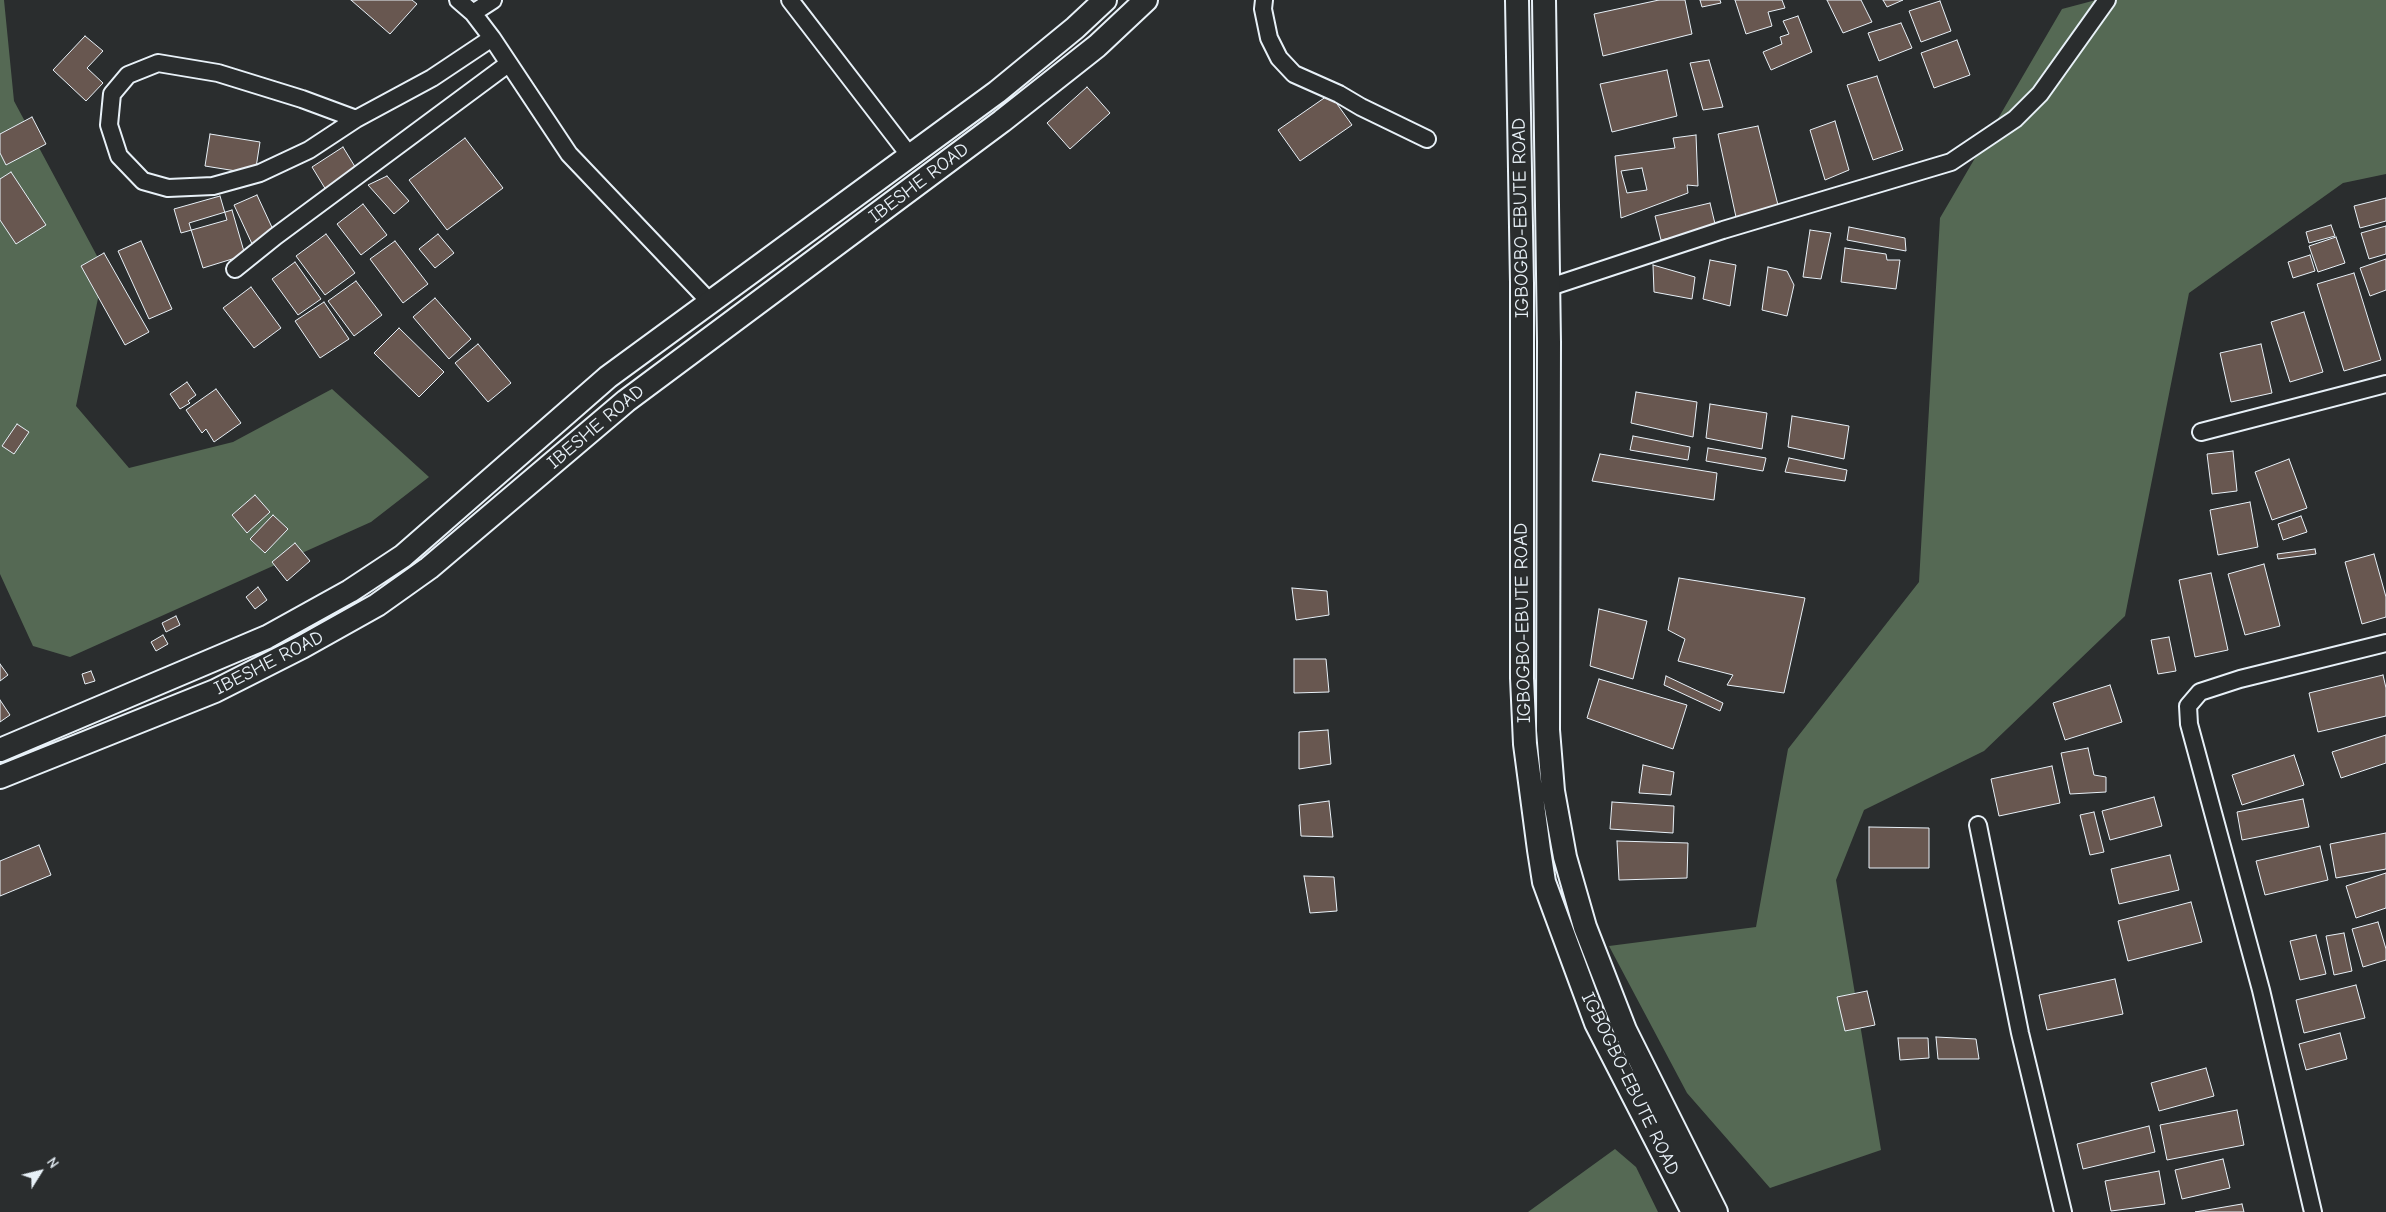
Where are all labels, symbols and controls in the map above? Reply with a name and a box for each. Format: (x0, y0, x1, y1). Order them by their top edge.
street label: IGBOGBO-EBUTE ROAD (1508, 118, 1534, 318)
street label: IBESHE ROAD (865, 138, 973, 228)
street label: IBESHE ROAD (543, 380, 649, 474)
street label: IGBOGBO-EBUTE ROAD (1510, 523, 1536, 723)
street label: IBESHE ROAD (211, 626, 327, 700)
street label: IGBOGBO-EBUTE ROAD (1576, 989, 1684, 1179)
north arrow (15, 1147, 65, 1197)
text: N (43, 1154, 62, 1172)

